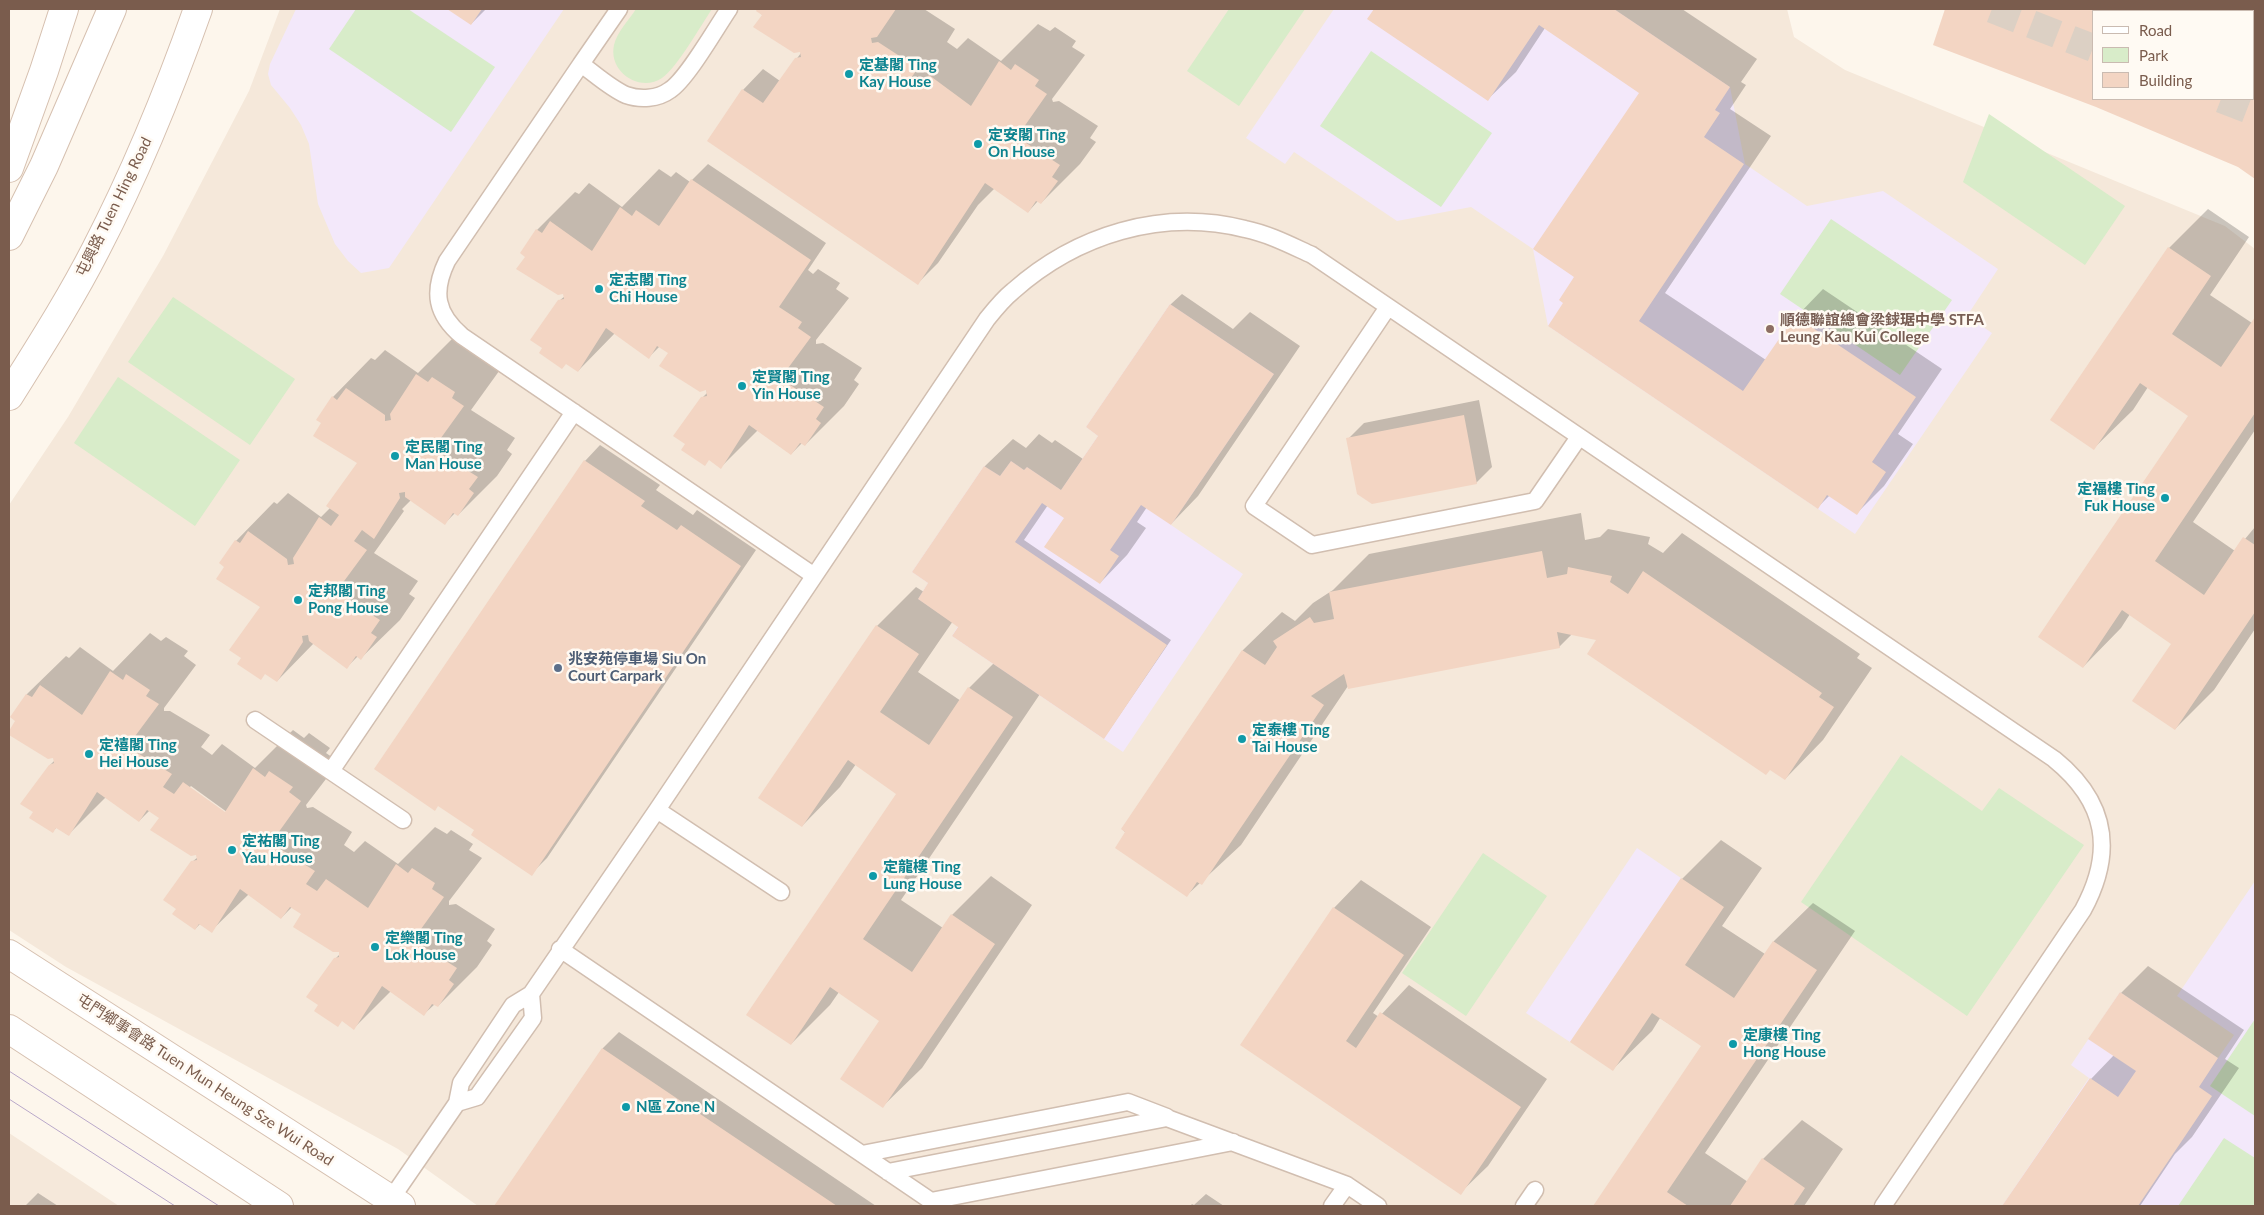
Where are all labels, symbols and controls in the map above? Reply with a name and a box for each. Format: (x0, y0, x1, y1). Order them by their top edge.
legend (2092, 10, 2254, 100)
text: Road (2139, 21, 2172, 39)
text: Park (2139, 46, 2168, 64)
place label: 定基閣 Ting Kay House (859, 56, 937, 91)
marker: 定基閣 Ting Kay House (843, 68, 855, 80)
text: Building (2139, 71, 2192, 89)
place label: 定安閣 Ting On House (988, 126, 1066, 161)
street label: 屯興路 Tuen Hing Road (72, 134, 156, 280)
marker: 定安閣 Ting On House (972, 138, 984, 150)
place label: 定志閣 Ting Chi House (609, 271, 687, 306)
marker: 定志閣 Ting Chi House (593, 283, 605, 295)
place label: 順德聯誼總會梁銶琚中學 STFA Leung Kau Kui College (1780, 311, 1984, 346)
marker: 順德聯誼總會梁銶琚中學 STFA Leung Kau Kui College (1764, 323, 1776, 335)
place label: 定賢閣 Ting Yin House (752, 368, 830, 403)
marker: 定賢閣 Ting Yin House (736, 380, 748, 392)
place label: 定民閣 Ting Man House (405, 438, 483, 473)
marker: 定民閣 Ting Man House (389, 450, 401, 462)
place label: 定福樓 Ting Fuk House (2077, 480, 2155, 515)
marker: 定福樓 Ting Fuk House (2159, 492, 2171, 504)
place label: 定邦閣 Ting Pong House (308, 582, 389, 617)
marker: 定邦閣 Ting Pong House (292, 594, 304, 606)
place label: 兆安苑停車場 Siu On Court Carpark (568, 650, 706, 685)
marker: 兆安苑停車場 Siu On Court Carpark (552, 662, 564, 674)
place label: 定泰樓 Ting Tai House (1252, 721, 1330, 756)
marker: 定泰樓 Ting Tai House (1236, 733, 1248, 745)
place label: 定禧閣 Ting Hei House (99, 736, 177, 771)
marker: 定禧閣 Ting Hei House (83, 748, 95, 760)
place label: 定祐閣 Ting Yau House (242, 832, 320, 867)
marker: 定祐閣 Ting Yau House (226, 844, 238, 856)
place label: 定龍樓 Ting Lung House (883, 858, 962, 893)
marker: 定龍樓 Ting Lung House (867, 870, 879, 882)
place label: 定樂閣 Ting Lok House (385, 929, 463, 964)
marker: 定樂閣 Ting Lok House (369, 941, 381, 953)
street label: 屯門鄉事會路 Tuen Mun Heung Sze Wui Road (74, 990, 336, 1170)
place label: 定康樓 Ting Hong House (1743, 1026, 1826, 1061)
marker: 定康樓 Ting Hong House (1727, 1038, 1739, 1050)
place label: N區 Zone N (636, 1098, 715, 1116)
marker: N區 Zone N (620, 1101, 632, 1113)

